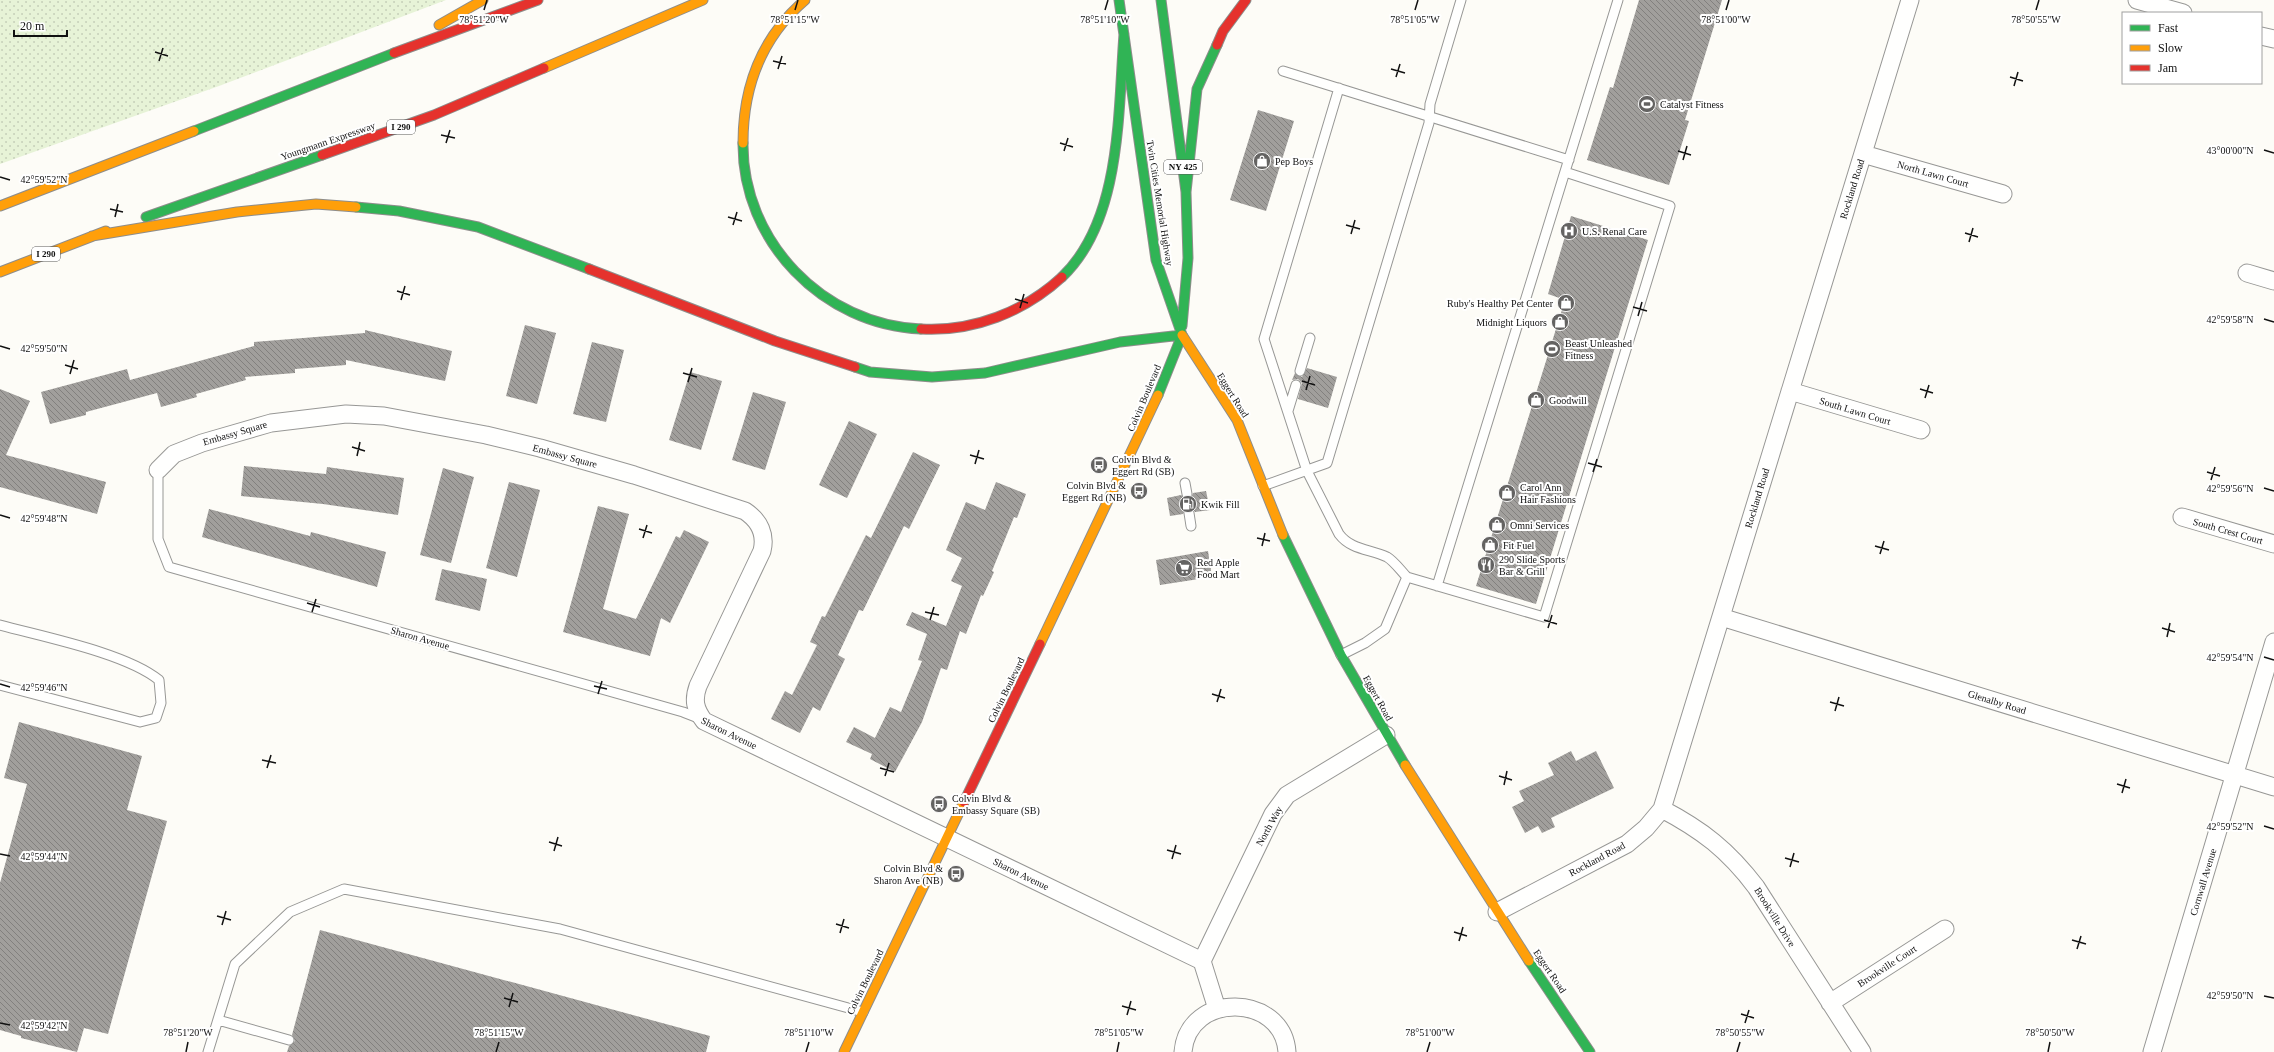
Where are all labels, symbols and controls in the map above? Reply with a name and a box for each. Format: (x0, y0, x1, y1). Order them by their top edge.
scale bar (14, 12, 67, 38)
legend (2122, 12, 2262, 84)
text: 78°51'20"W (459, 14, 509, 25)
text: 78°51'15"W (770, 14, 820, 25)
text: 78°51'10"W (1080, 14, 1130, 25)
text: 78°51'05"W (1390, 14, 1440, 25)
text: 78°51'00"W (1701, 14, 1751, 25)
text: 78°50'55"W (2011, 14, 2061, 25)
text: 20 m (20, 19, 45, 33)
text: Fast (2158, 21, 2179, 35)
text: Slow (2158, 41, 2183, 55)
text: Jam (2158, 61, 2178, 75)
sports icon: Catalyst Fitness (1637, 94, 1657, 114)
place label: Catalyst Fitness (1660, 99, 1724, 110)
street label: Youngmann Expressway (279, 120, 377, 162)
road number: I 290 (387, 120, 415, 134)
street label: Twin Cities Memorial Highway (1145, 139, 1175, 267)
text: 43°00'00"N (2206, 145, 2254, 156)
shop icon: Pep Boys (1252, 151, 1272, 171)
place label: Pep Boys (1275, 156, 1313, 167)
street label: Rockland Road (1838, 158, 1866, 220)
street label: North Lawn Court (1896, 159, 1970, 190)
road number: NY 425 (1164, 160, 1202, 174)
text: 42°59'52"N (20, 174, 68, 185)
hospital icon: U.S. Renal Care (1559, 221, 1579, 241)
place label: U.S. Renal Care (1582, 226, 1648, 237)
road number: I 290 (32, 247, 60, 261)
shop icon: Ruby's Healthy Pet Center (1556, 293, 1576, 313)
place label: Ruby's Healthy Pet Center (1447, 298, 1554, 309)
shop icon: Midnight Liquors (1550, 312, 1570, 332)
text: 42°59'58"N (2206, 314, 2254, 325)
place label: Midnight Liquors (1476, 317, 1547, 328)
place label: Beast Unleashed Fitness (1565, 338, 1632, 361)
sports icon: Beast Unleashed Fitness (1542, 339, 1562, 359)
text: 42°59'50"N (20, 343, 68, 354)
street label: Colvin Boulevard (1125, 363, 1163, 433)
street label: Eggert Road (1215, 371, 1251, 419)
shop icon: Goodwill (1526, 390, 1546, 410)
place label: Goodwill (1549, 395, 1587, 406)
street label: South Lawn Court (1818, 395, 1892, 427)
street label: Embassy Square (202, 418, 269, 447)
street label: Embassy Square (532, 442, 599, 470)
place label: Colvin Blvd & Eggert Rd (SB) (1112, 454, 1174, 478)
bus stop icon: Colvin Blvd & Eggert Rd (SB) (1089, 455, 1109, 475)
street label: Rockland Road (1743, 467, 1771, 529)
place label: Colvin Blvd & Eggert Rd (NB) (1062, 480, 1126, 504)
bus stop icon: Colvin Blvd & Eggert Rd (NB) (1129, 481, 1149, 501)
place label: Carol Ann Hair Fashions (1520, 482, 1576, 505)
shop icon: Carol Ann Hair Fashions (1497, 483, 1517, 503)
text: 42°59'56"N (2206, 483, 2254, 494)
fuel station icon: Kwik Fill (1178, 494, 1198, 514)
place label: Kwik Fill (1201, 499, 1240, 510)
text: 42°59'48"N (20, 513, 68, 524)
shop icon: Omni Services (1487, 515, 1507, 535)
street label: South Crest Court (2192, 516, 2264, 546)
place label: Omni Services (1510, 520, 1569, 531)
shop icon: Fit Fuel (1480, 535, 1500, 555)
place label: Fit Fuel (1503, 540, 1535, 551)
place label: 290 Slide Sports Bar & Grill (1499, 554, 1565, 577)
restaurant icon: 290 Slide Sports Bar & Grill (1476, 555, 1496, 575)
place label: Red Apple Food Mart (1197, 557, 1240, 580)
supermarket icon: Red Apple Food Mart (1174, 558, 1194, 578)
street label: Sharon Avenue (389, 624, 451, 652)
text: 42°59'54"N (2206, 652, 2254, 663)
street label: Colvin Boulevard (985, 656, 1027, 724)
street label: Eggert Road (1361, 673, 1395, 723)
text: 42°59'46"N (20, 682, 68, 693)
street label: Glenalby Road (1967, 688, 2027, 716)
street label: Sharon Avenue (699, 715, 759, 751)
place label: Colvin Blvd & Embassy Square (SB) (952, 793, 1040, 817)
bus stop icon: Colvin Blvd & Embassy Square (SB) (929, 794, 949, 814)
street label: North Way (1254, 804, 1284, 848)
text: 42°59'52"N (2206, 821, 2254, 832)
street label: Rockland Road (1567, 840, 1627, 878)
street label: Cornwall Avenue (2188, 847, 2219, 917)
text: 42°59'44"N (20, 851, 68, 862)
street label: Sharon Avenue (991, 856, 1051, 892)
place label: Colvin Blvd & Sharon Ave (NB) (874, 863, 943, 887)
bus stop icon: Colvin Blvd & Sharon Ave (NB) (946, 864, 966, 884)
street label: Brookville Drive (1752, 885, 1798, 949)
street label: Brookville Court (1855, 943, 1919, 989)
street label: Eggert Road (1531, 947, 1569, 995)
street label: Colvin Boulevard (844, 948, 886, 1016)
text: 42°59'50"N (2206, 990, 2254, 1001)
text: 42°59'42"N (20, 1020, 68, 1031)
text: 78°51'20"W (163, 1027, 213, 1038)
text: 78°51'15"W (474, 1027, 524, 1038)
text: 78°51'10"W (784, 1027, 834, 1038)
text: 78°51'05"W (1094, 1027, 1144, 1038)
text: 78°51'00"W (1405, 1027, 1455, 1038)
text: 78°50'55"W (1715, 1027, 1765, 1038)
text: 78°50'50"W (2025, 1027, 2075, 1038)

